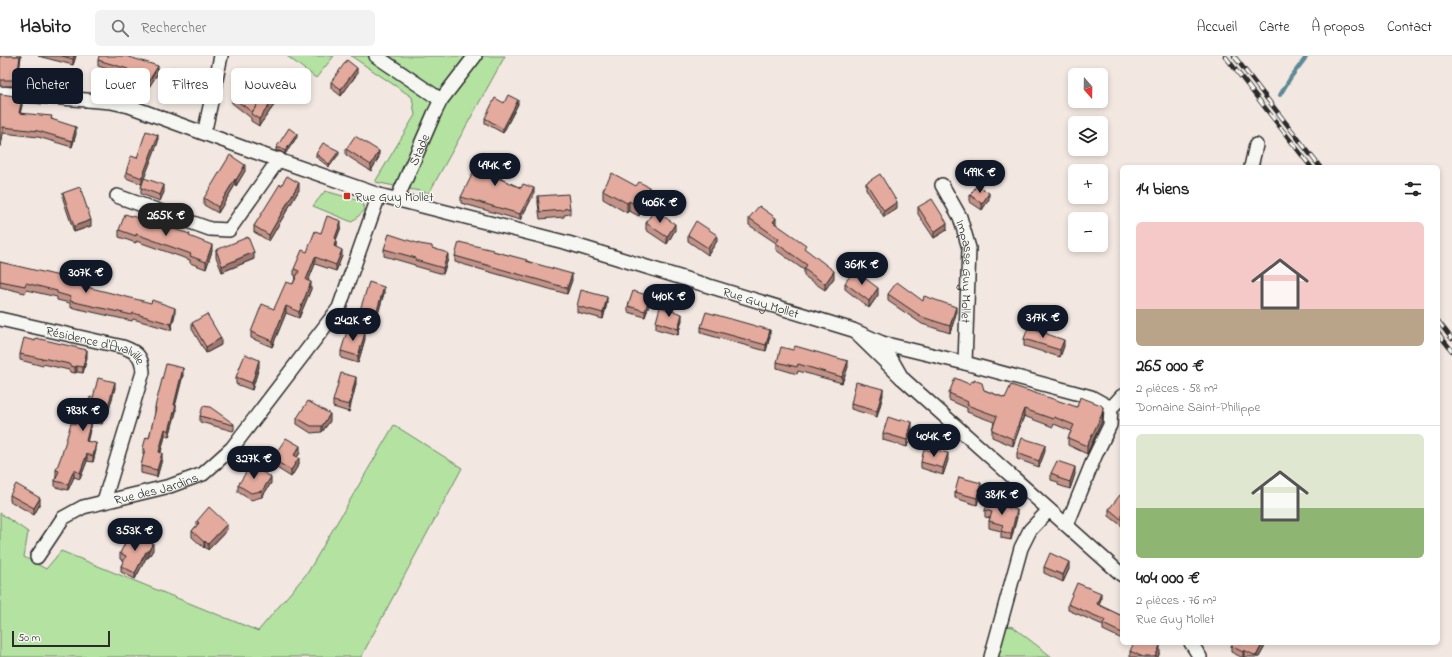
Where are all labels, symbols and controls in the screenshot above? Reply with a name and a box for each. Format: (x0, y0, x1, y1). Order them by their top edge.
search box (95, 10, 375, 46)
text: Habito (20, 14, 71, 41)
icon: search (109, 17, 131, 39)
text: Rechercher (141, 17, 206, 39)
text: Accueil (1197, 17, 1237, 38)
text: Carte (1259, 17, 1290, 38)
text: À propos (1312, 17, 1365, 38)
text: Contact (1387, 17, 1432, 38)
chip: Acheter (12, 68, 83, 104)
chip: Louer (91, 68, 150, 104)
chip: Filtres (158, 68, 223, 104)
chip: Nouveau (231, 68, 311, 104)
north arrow (1068, 68, 1108, 108)
map controls (1068, 68, 1108, 252)
button: layers (1068, 116, 1108, 156)
street label: Stade (405, 131, 435, 169)
pin: 494K € (462, 153, 528, 187)
text: 494K € (478, 156, 512, 175)
pin: 499K € (947, 160, 1013, 194)
text: 499K € (964, 163, 996, 182)
button: + (1068, 164, 1108, 204)
text: 14 biens (1136, 177, 1189, 202)
icon: filters (1402, 178, 1424, 200)
place label: Rue Guy Mollet (355, 188, 434, 208)
pin: 406K € (627, 190, 693, 224)
marker: Rue Guy Mollet (342, 191, 352, 201)
text: 406K € (642, 193, 678, 212)
pin: 265K € (133, 203, 199, 237)
text: 265K € (147, 206, 185, 225)
button: − (1068, 212, 1108, 252)
street label: Impasse Guy Mollet (950, 218, 977, 324)
icon: home (1244, 248, 1316, 320)
pin: 361K € (829, 252, 895, 286)
text: 361K € (845, 255, 879, 274)
pin: 307K € (53, 260, 119, 294)
text: 307K € (69, 263, 103, 282)
street label: Rue Guy Mollet (720, 283, 802, 324)
pin: 410K € (636, 284, 702, 318)
text: 410K € (652, 287, 686, 306)
pin: 317K € (1010, 305, 1076, 339)
pin: 242K € (320, 308, 386, 342)
text: 317K € (1026, 308, 1060, 327)
text: 242K € (335, 311, 371, 330)
street label: Résidence d'Avalville (44, 322, 150, 367)
text: 265 000 € (1136, 354, 1204, 379)
text: 2 pièces · 58 m² (1136, 379, 1218, 398)
pin: 783K € (50, 398, 116, 432)
text: Domaine Saint-Philippe (1136, 398, 1260, 417)
text: 783K € (66, 401, 100, 420)
pin: 404K € (901, 424, 967, 458)
text: 404K € (917, 427, 951, 446)
pin: 327K € (221, 446, 287, 480)
text: 327K € (236, 449, 272, 468)
icon: home (1244, 460, 1316, 532)
street label: Rue des Jardins (112, 468, 202, 510)
pin: 381K € (969, 482, 1035, 516)
text: 381K € (986, 485, 1019, 504)
pin: 353K € (102, 518, 168, 552)
text: 353K € (117, 521, 153, 540)
text: 404 000 € (1136, 566, 1200, 591)
text: 2 pièces · 76 m² (1136, 591, 1217, 610)
text: Rue Guy Mollet (1136, 610, 1215, 629)
scale bar (12, 629, 110, 648)
text: 50 m (18, 630, 40, 646)

